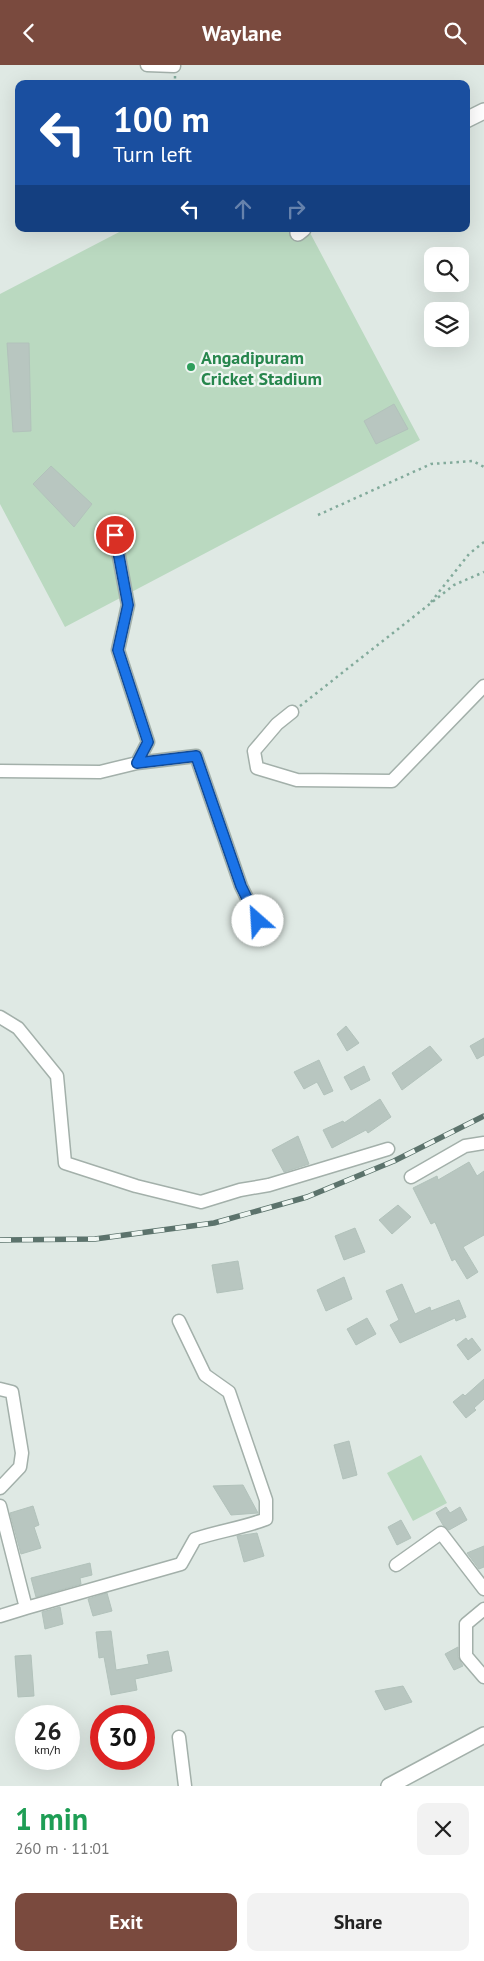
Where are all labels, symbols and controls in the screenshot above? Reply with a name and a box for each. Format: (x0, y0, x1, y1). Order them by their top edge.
icon: back (15, 19, 43, 47)
text: Waylane (202, 19, 282, 47)
icon: search (441, 19, 469, 47)
text: 100 m (113, 96, 210, 142)
icon: left (30, 100, 95, 165)
text: Turn left (113, 140, 192, 168)
icon: left (176, 195, 204, 223)
icon: ahead (229, 195, 257, 223)
icon: right (282, 195, 310, 223)
map controls (424, 247, 469, 347)
button: search (424, 247, 469, 292)
button: layers (424, 302, 469, 347)
place label: Angadipuram Cricket Stadium (201, 346, 322, 390)
marker: Angadipuram Cricket Stadium (185, 361, 197, 373)
pin (94, 514, 136, 556)
icon: arrive (101, 521, 129, 549)
position arrow (231, 894, 283, 946)
speed limit sign: 30 (90, 1705, 155, 1770)
text: 26 (33, 1715, 62, 1747)
text: km/h (34, 1742, 61, 1757)
text: 1 min (15, 1799, 88, 1838)
button: close (417, 1803, 469, 1855)
text: 260 m · 11:01 (15, 1838, 110, 1858)
button: Exit (15, 1893, 237, 1951)
button: Share (247, 1893, 469, 1951)

